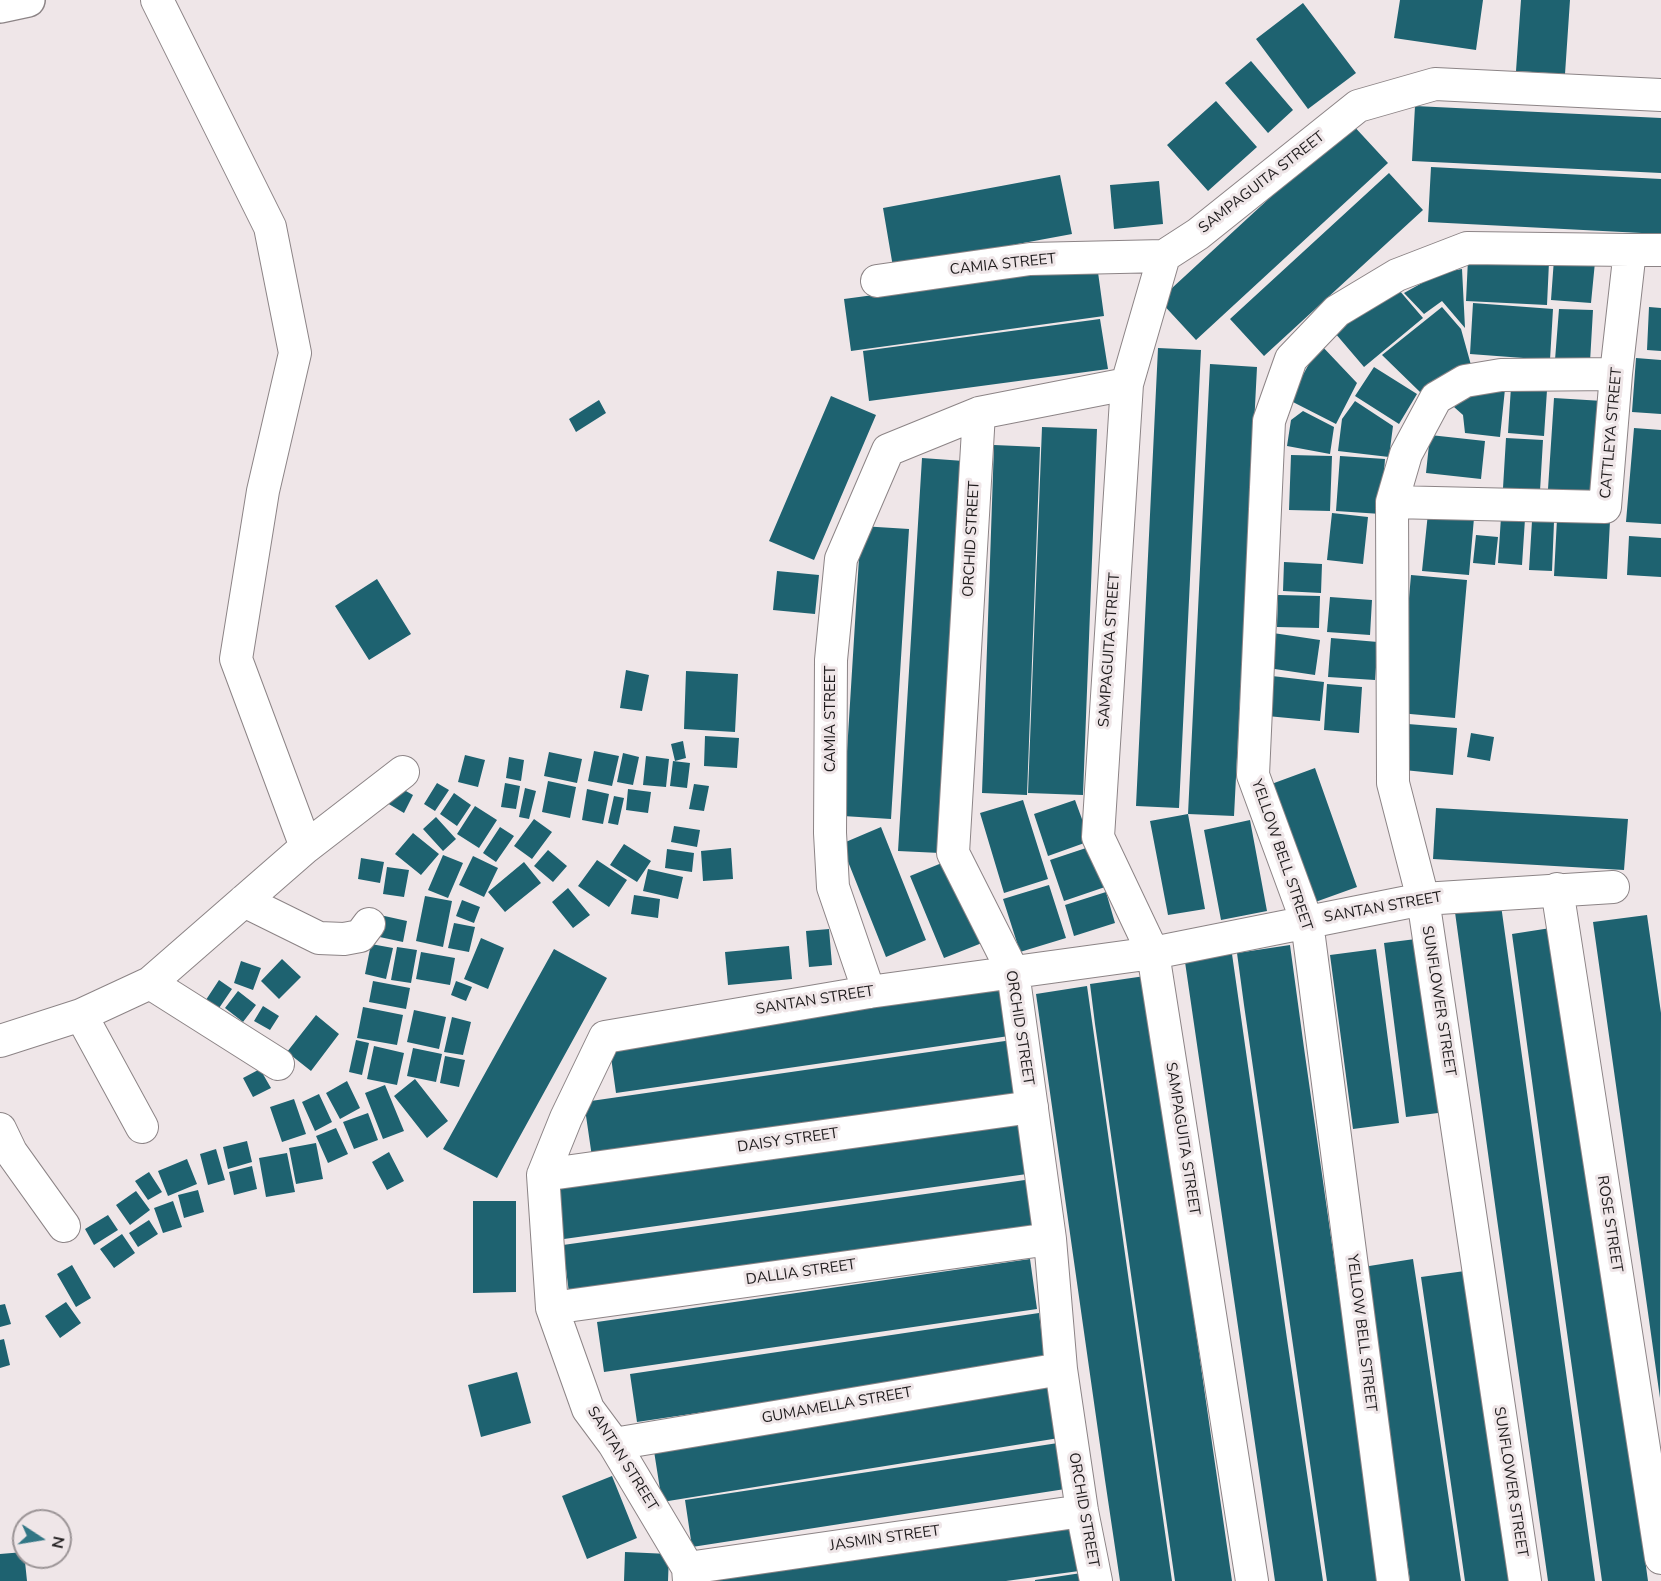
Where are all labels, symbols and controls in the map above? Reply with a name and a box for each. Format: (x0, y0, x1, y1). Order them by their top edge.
street label: SAMPAGUITA STREET (1195, 128, 1329, 238)
street label: CAMIA STREET (949, 250, 1057, 280)
street label: CATTLEYA STREET (1597, 367, 1627, 499)
street label: ORCHID STREET (960, 481, 984, 597)
street label: SAMPAGUITA STREET (1096, 572, 1124, 728)
street label: CAMIA STREET (822, 666, 840, 772)
street label: YELLOW BELL STREET (1247, 777, 1315, 933)
street label: SANTAN STREET (1323, 889, 1443, 927)
street label: SUNFLOWER STREET (1417, 925, 1459, 1077)
street label: ORCHID STREET (1001, 969, 1037, 1087)
street label: SANTAN STREET (755, 983, 875, 1019)
street label: SAMPAGUITA STREET (1161, 1061, 1203, 1217)
street label: DAISY STREET (736, 1125, 840, 1157)
street label: ROSE STREET (1592, 1174, 1626, 1274)
street label: YELLOW BELL STREET (1342, 1253, 1380, 1413)
street label: DALLIA STREET (745, 1256, 857, 1290)
street label: GUMAMELLA STREET (760, 1384, 914, 1428)
street label: SANTAN STREET (583, 1404, 661, 1514)
street label: SUNFLOWER STREET (1489, 1406, 1531, 1558)
street label: ORCHID STREET (1064, 1451, 1102, 1569)
north arrow (12, 1509, 72, 1569)
street label: JASMIN STREET (829, 1522, 941, 1556)
text: N (46, 1534, 70, 1550)

